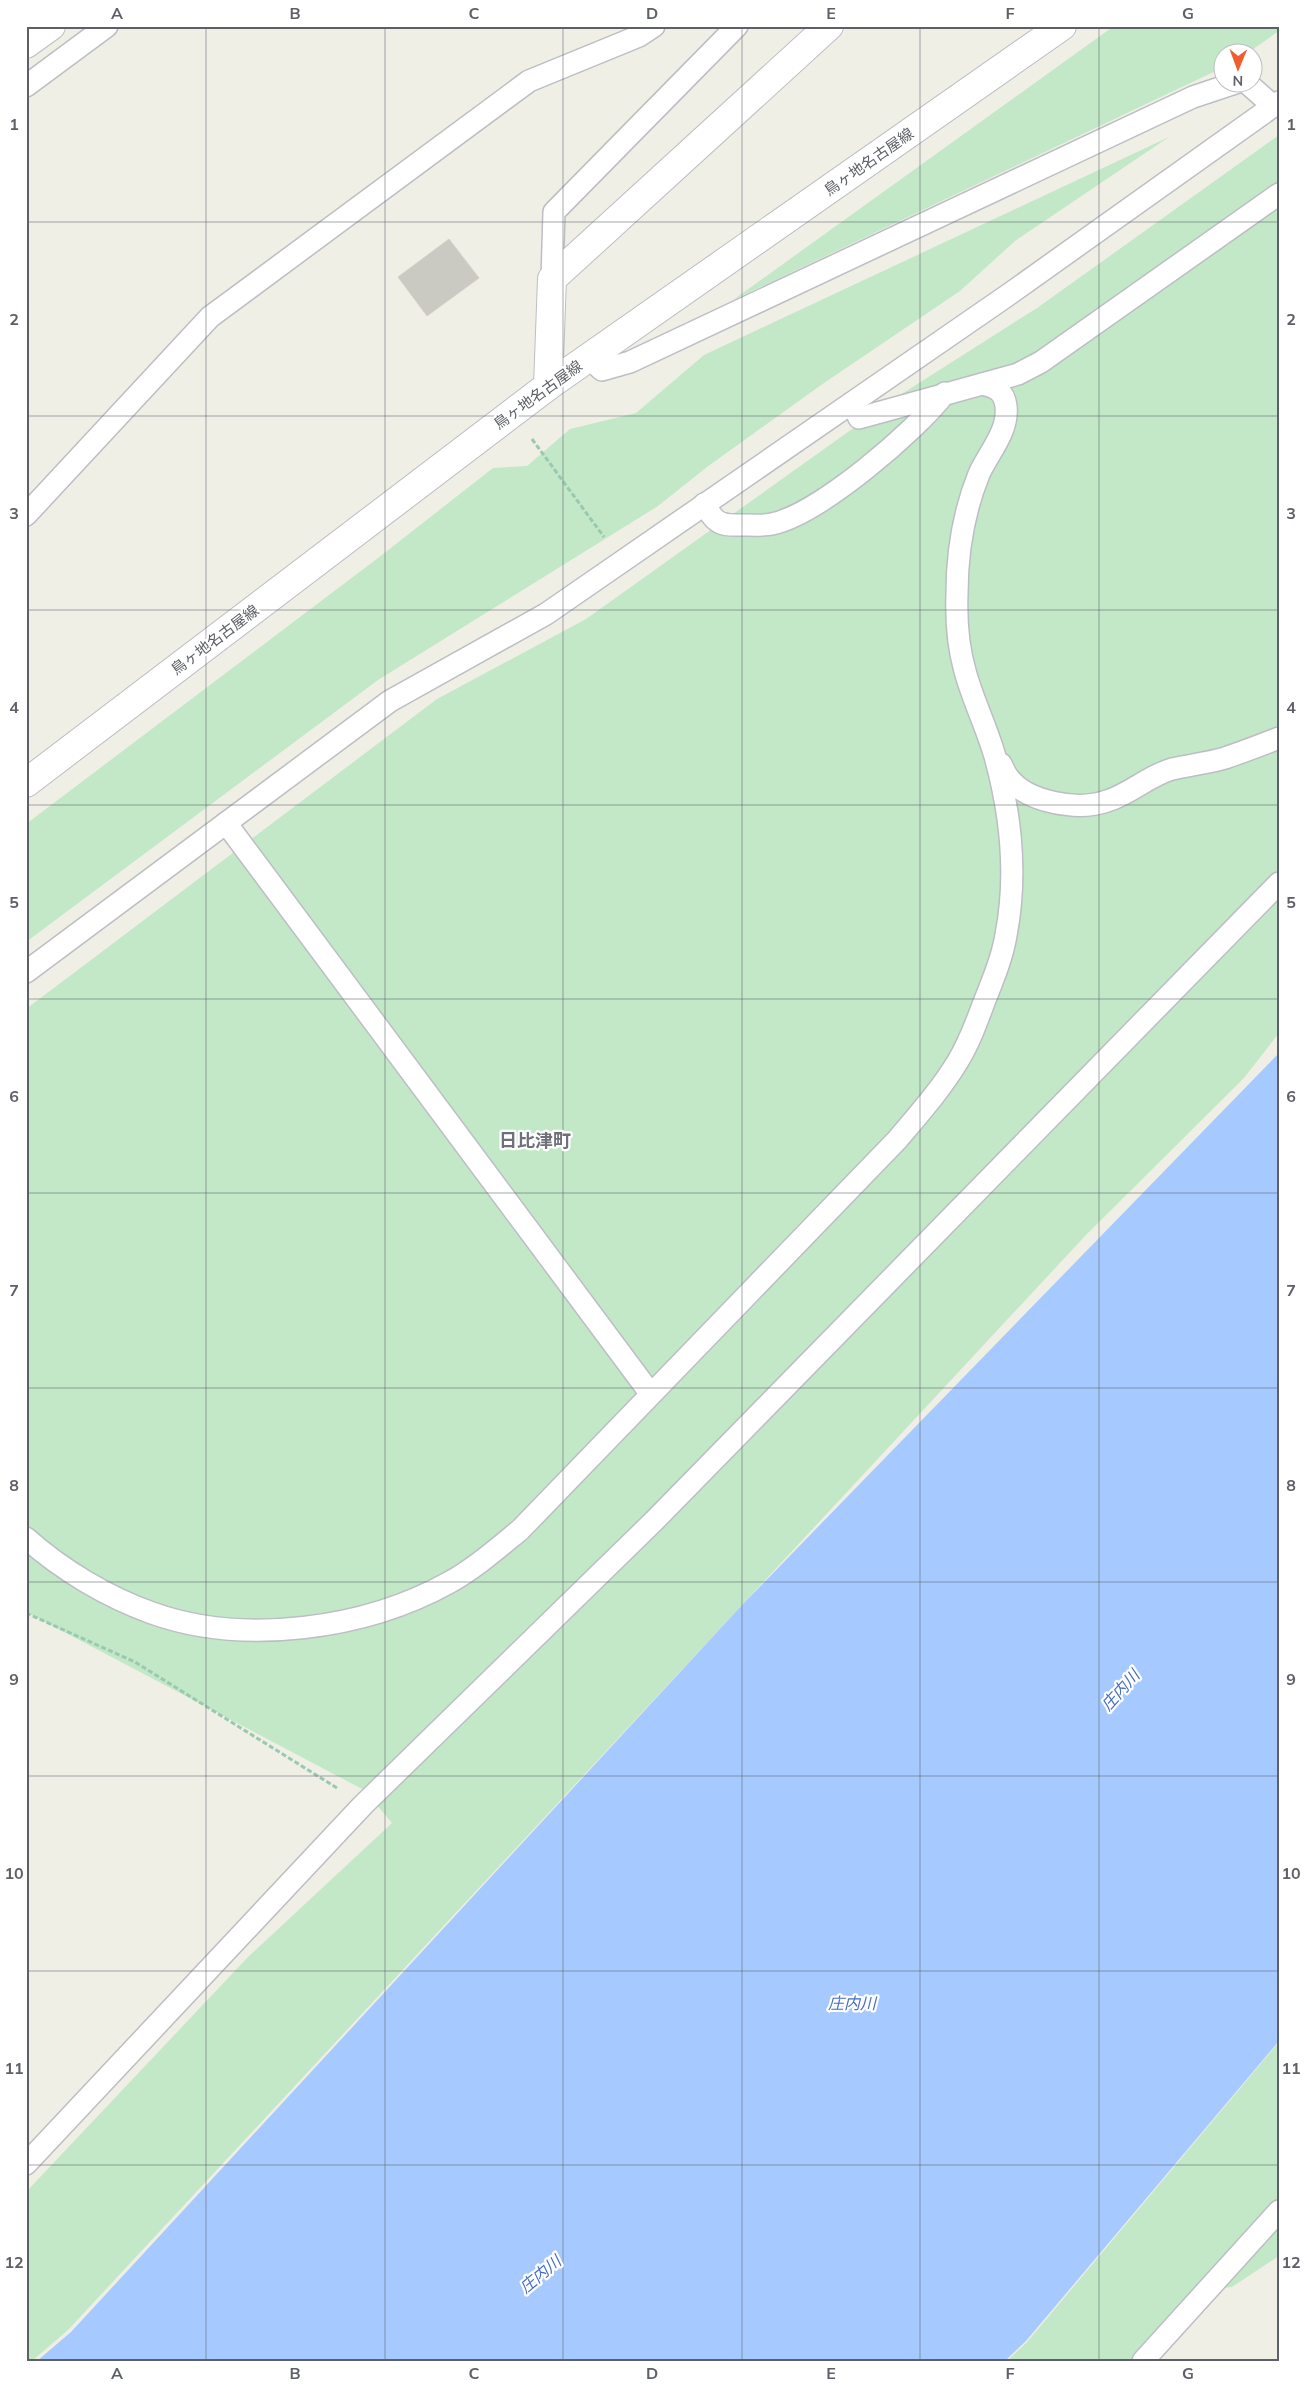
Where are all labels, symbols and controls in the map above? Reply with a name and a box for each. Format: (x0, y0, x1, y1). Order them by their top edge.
text: A (111, 3, 123, 23)
text: B (289, 3, 301, 23)
text: C (469, 3, 480, 23)
text: D (646, 3, 658, 23)
text: E (826, 3, 836, 23)
text: F (1005, 3, 1015, 23)
text: G (1182, 3, 1194, 23)
north arrow (1212, 42, 1262, 92)
text: N (1232, 72, 1243, 90)
text: 1 (9, 114, 19, 134)
text: 1 (1286, 114, 1296, 134)
street label: 鳥ヶ地名古屋線 (820, 124, 917, 199)
text: 2 (9, 309, 19, 329)
text: 2 (1286, 309, 1296, 329)
street label: 鳥ヶ地名古屋線 (490, 356, 586, 433)
text: 3 (9, 503, 19, 523)
text: 3 (1286, 503, 1296, 523)
street label: 鳥ヶ地名古屋線 (167, 600, 262, 679)
text: 4 (9, 697, 19, 717)
text: 4 (1286, 697, 1296, 717)
text: 5 (9, 892, 19, 912)
text: 5 (1286, 892, 1296, 912)
text: 6 (9, 1086, 19, 1106)
text: 6 (1286, 1086, 1296, 1106)
district label: 日比津町 (499, 1129, 571, 1152)
text: 7 (9, 1280, 19, 1300)
text: 7 (1286, 1280, 1296, 1300)
text: 8 (9, 1475, 19, 1495)
text: 8 (1286, 1475, 1296, 1495)
water label: 庄内川 (1097, 1664, 1145, 1715)
text: 9 (9, 1669, 19, 1689)
text: 9 (1286, 1669, 1296, 1689)
text: 10 (4, 1863, 24, 1883)
text: 10 (1281, 1863, 1301, 1883)
water label: 庄内川 (828, 1993, 878, 2013)
text: 11 (4, 2058, 24, 2078)
text: 11 (1281, 2058, 1301, 2078)
water label: 庄内川 (515, 2250, 566, 2297)
text: 12 (4, 2252, 24, 2272)
text: 12 (1281, 2252, 1301, 2272)
text: A (111, 2363, 123, 2383)
text: B (289, 2363, 301, 2383)
text: C (469, 2363, 480, 2383)
text: D (646, 2363, 658, 2383)
text: E (826, 2363, 836, 2383)
text: F (1005, 2363, 1015, 2383)
text: G (1182, 2363, 1194, 2383)

